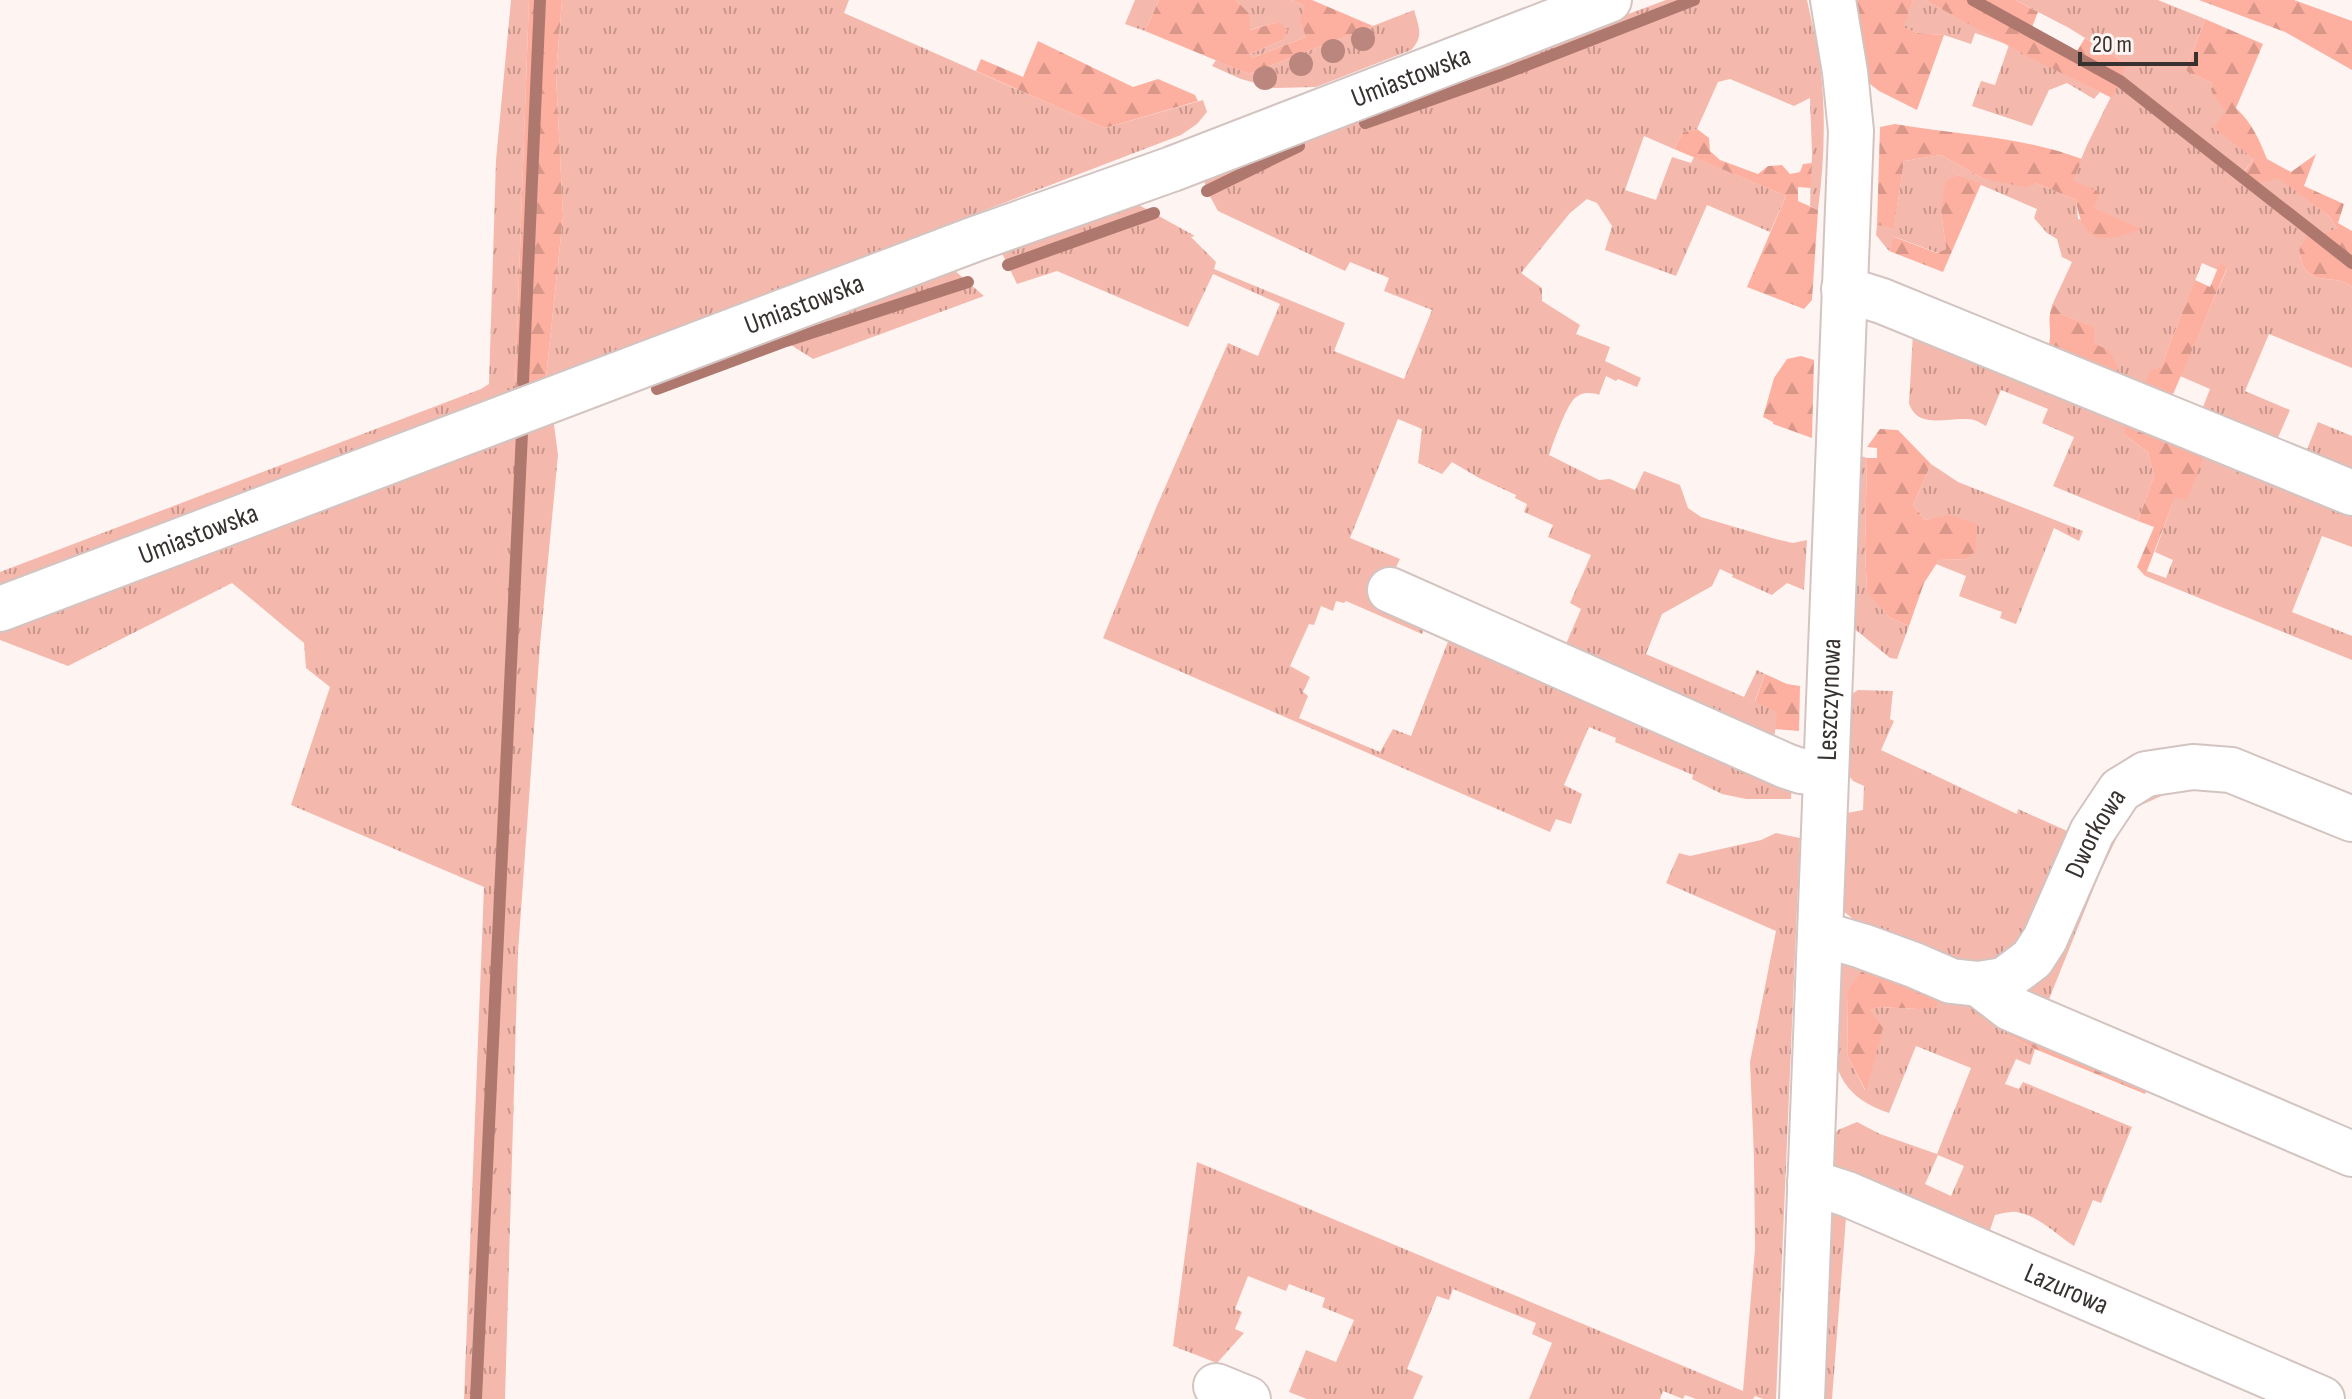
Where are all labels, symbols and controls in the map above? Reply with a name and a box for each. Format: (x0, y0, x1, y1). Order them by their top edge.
scale bar (2080, 16, 2196, 66)
text: 20 m (2092, 30, 2132, 59)
street label: Umiastowska (1347, 39, 1475, 115)
street label: Umiastowska (740, 266, 868, 341)
street label: Umiastowska (134, 496, 263, 571)
street label: Leszczynowa (1810, 638, 1848, 761)
street label: Dworkowa (2058, 782, 2133, 883)
street label: Lazurowa (2020, 1256, 2114, 1321)

